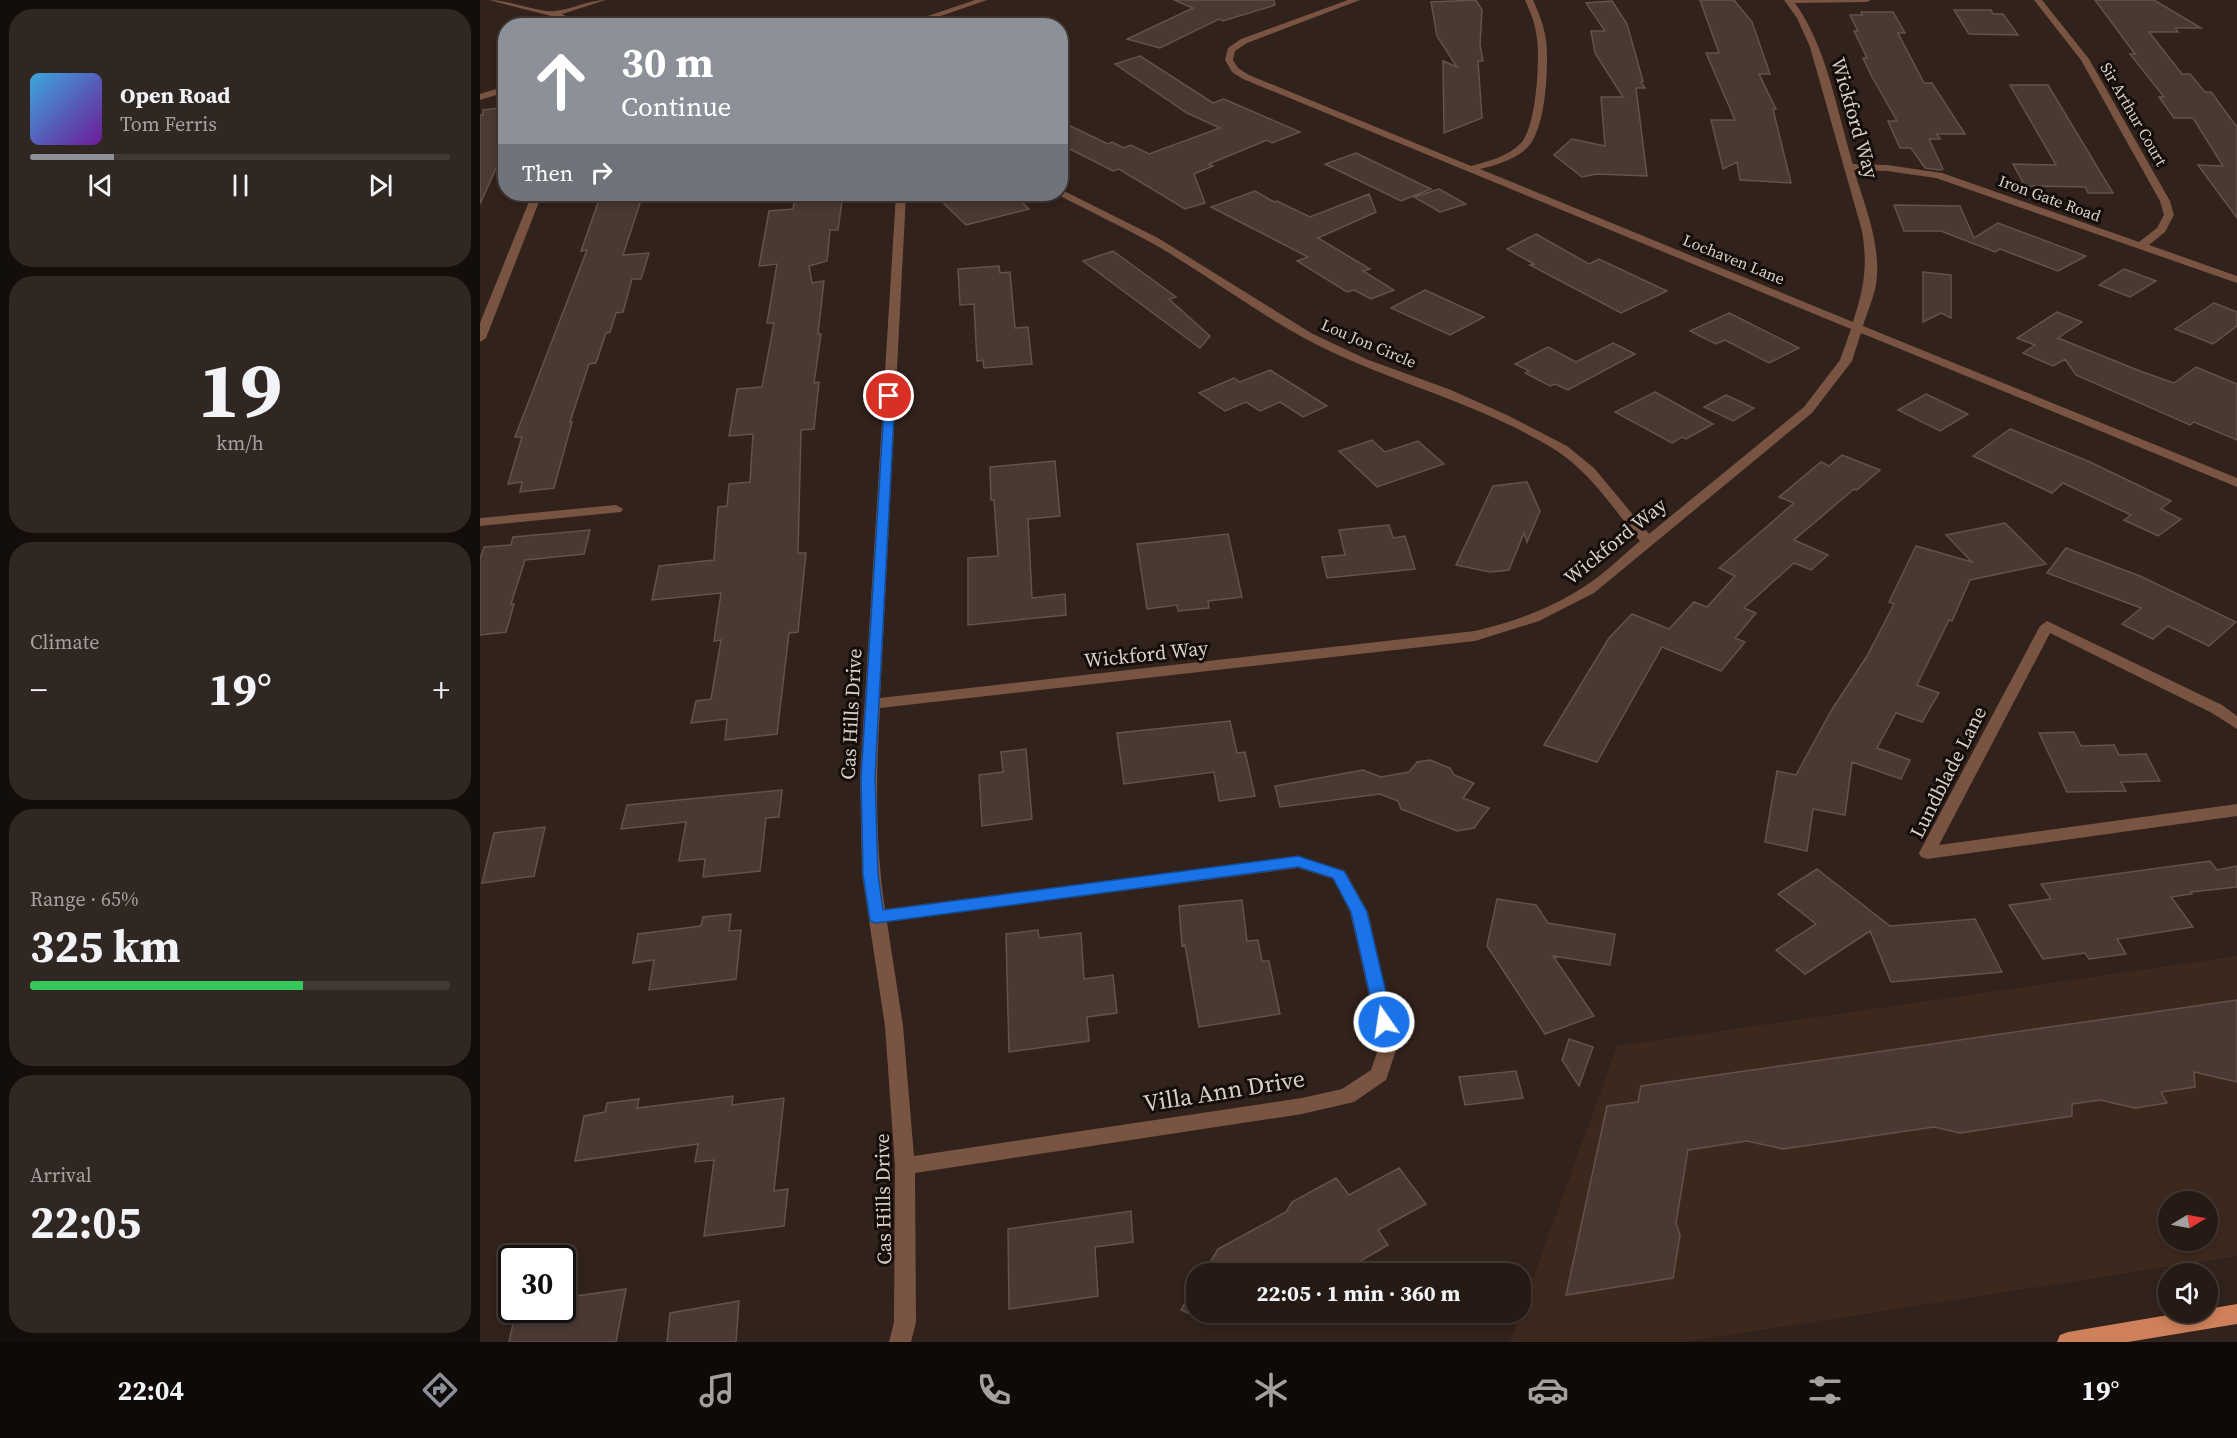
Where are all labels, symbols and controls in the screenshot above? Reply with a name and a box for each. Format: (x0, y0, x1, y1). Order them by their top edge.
text: 30 m (621, 33, 714, 91)
icon: ahead (522, 42, 600, 120)
street label: Wickford Way (1824, 54, 1886, 183)
street label: Sir Arthur Court (2095, 58, 2173, 170)
text: Open Road (120, 80, 230, 110)
text: Continue (621, 88, 731, 125)
text: Tom Ferris (120, 110, 217, 138)
icon: right (585, 156, 618, 189)
text: Then (522, 158, 573, 188)
icon: previous (84, 169, 117, 202)
icon: pause (224, 169, 257, 202)
icon: next (364, 169, 397, 202)
street label: Iron Gate Road (1996, 169, 2104, 227)
street label: Lochaven Lane (1680, 229, 1788, 289)
street label: Lou Jon Circle (1318, 313, 1420, 373)
text: 19 (198, 336, 282, 443)
pin (863, 370, 914, 421)
icon: arrive (872, 379, 905, 412)
text: km/h (216, 429, 264, 457)
street label: Wickford Way (1558, 490, 1673, 591)
text: Climate (30, 628, 99, 656)
street label: Wickford Way (1083, 633, 1210, 674)
street label: Cas Hills Drive (834, 648, 868, 780)
text: 19° (208, 658, 272, 720)
text: − (30, 667, 48, 712)
text: + (432, 667, 450, 712)
street label: Lundblade Lane (1903, 701, 1993, 843)
text: Range · 65% (30, 885, 139, 913)
text: 325 km (30, 915, 181, 977)
position arrow (1352, 990, 1416, 1054)
street label: Villa Ann Drive (1141, 1061, 1307, 1120)
street label: Cas Hills Drive (868, 1133, 898, 1265)
text: Arrival (30, 1161, 92, 1189)
text: 22:05 (30, 1191, 141, 1253)
north arrow (2158, 1191, 2218, 1251)
map controls (2158, 1191, 2218, 1323)
speed limit sign: 30 (498, 1245, 576, 1323)
button: sound (2158, 1263, 2218, 1323)
text: 22:05 · 1 min · 360 m (1257, 1278, 1460, 1308)
icon: directions (419, 1369, 461, 1411)
icon: music (696, 1369, 738, 1411)
icon: phone (973, 1369, 1015, 1411)
icon: climate (1250, 1369, 1292, 1411)
icon: car (1527, 1369, 1569, 1411)
icon: filters (1804, 1369, 1846, 1411)
text: 22:04 (118, 1372, 184, 1409)
text: 19° (2081, 1372, 2119, 1409)

